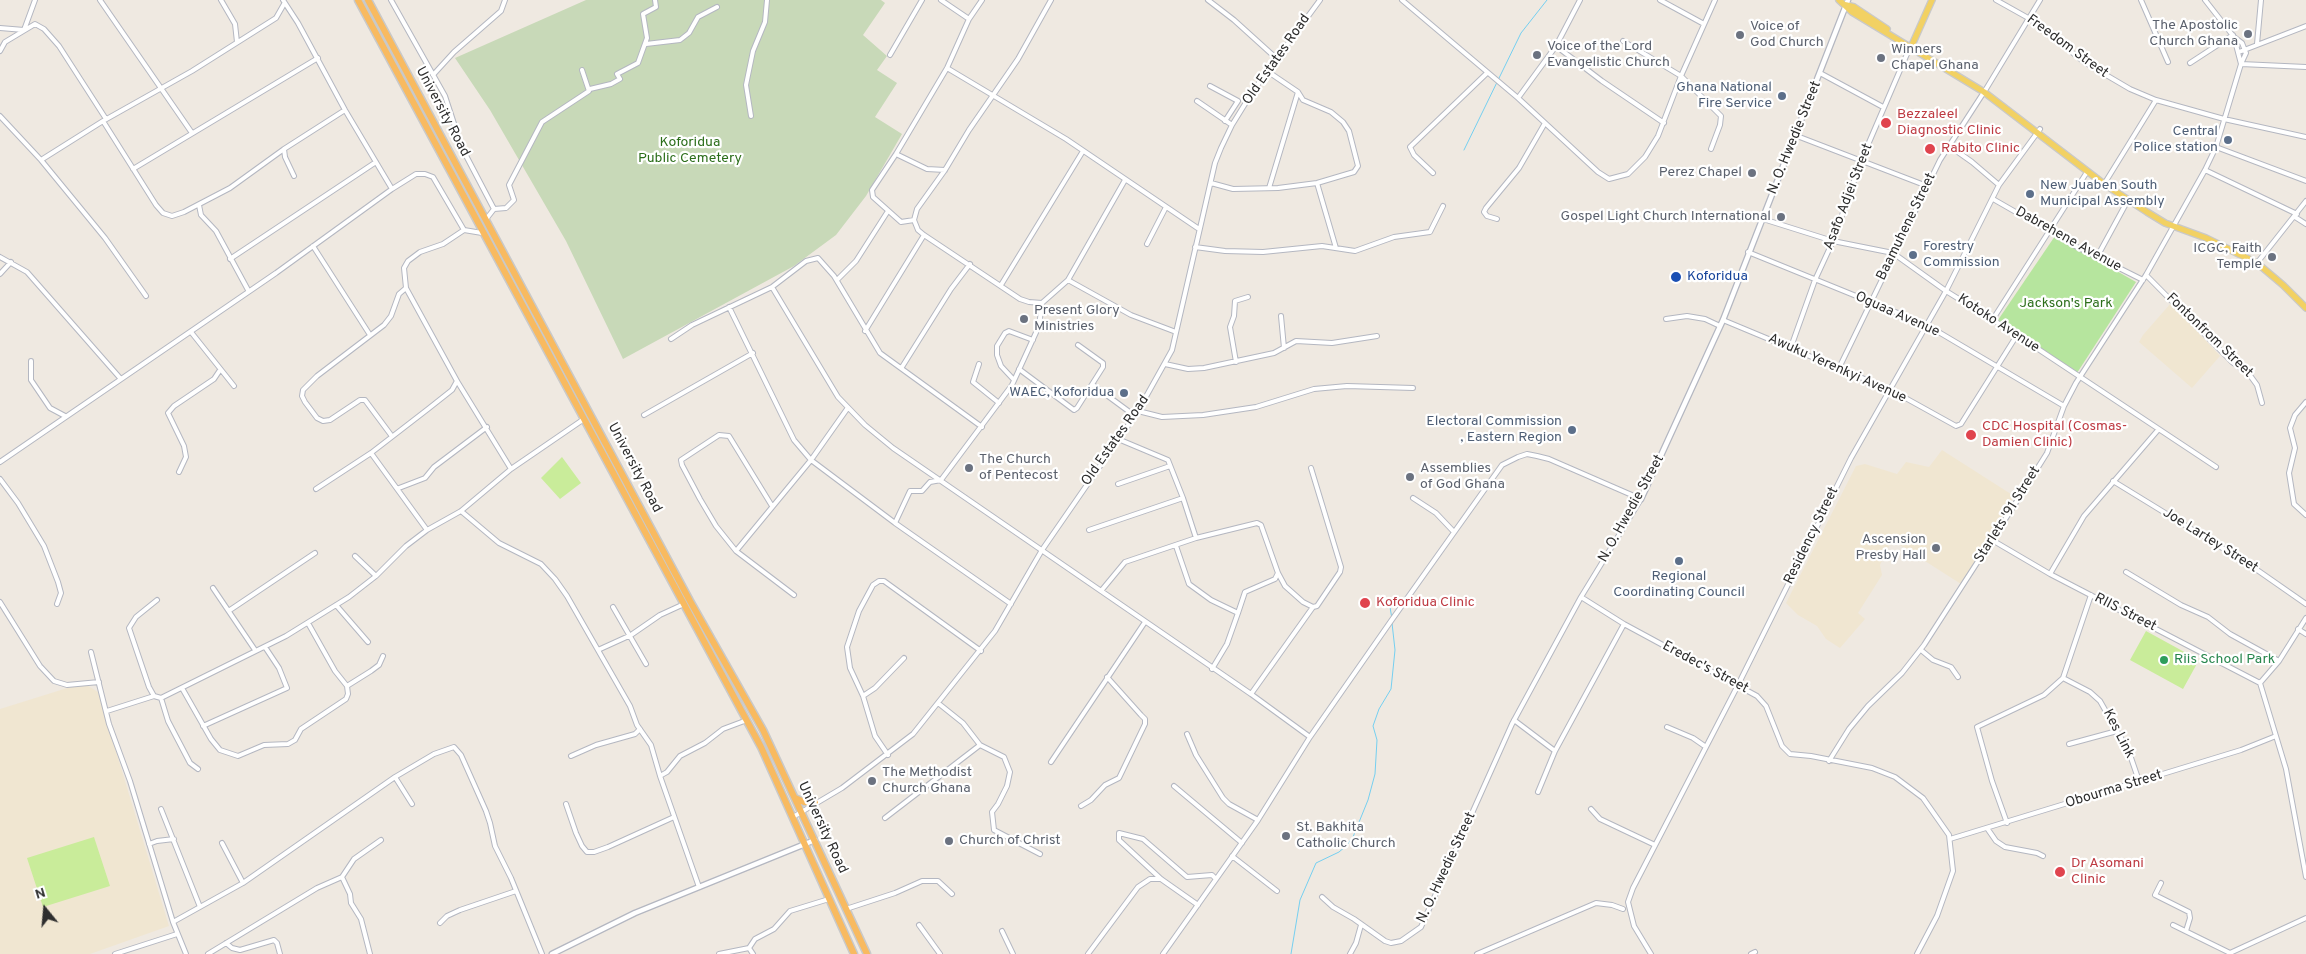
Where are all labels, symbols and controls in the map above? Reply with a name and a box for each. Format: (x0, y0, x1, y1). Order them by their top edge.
street label: Old Estates Road (1240, 11, 1314, 109)
street label: Freedom Street (2023, 12, 2111, 82)
place label: The Apostolic Church Ghana (2149, 18, 2238, 50)
place label: Voice of God Church (1750, 19, 1824, 52)
marker: The Apostolic Church Ghana (2242, 28, 2254, 40)
marker: Voice of God Church (1734, 29, 1746, 41)
place label: Voice of the Lord Evangelistic Church (1547, 39, 1670, 72)
place label: Winners Chapel Ghana (1891, 42, 1979, 74)
marker: Voice of the Lord Evangelistic Church (1531, 49, 1543, 61)
marker: Winners Chapel Ghana (1875, 52, 1887, 64)
street label: University Road (411, 64, 473, 160)
street label: N. O. Hwedie Street (1765, 79, 1825, 197)
place label: Ghana National Fire Service (1676, 80, 1772, 112)
marker: Ghana National Fire Service (1776, 90, 1788, 102)
place label: Bezzaleel Diagnostic Clinic (1897, 107, 2001, 140)
marker: Bezzaleel Diagnostic Clinic (1879, 116, 1893, 130)
place label: Central Police station (2133, 124, 2218, 156)
marker: Central Police station (2222, 134, 2234, 146)
park label: Koforidua Public Cemetery (638, 135, 742, 168)
street label: Asafo Adjei Street (1821, 141, 1877, 253)
place label: Rabito Clinic (1941, 141, 2020, 157)
marker: Rabito Clinic (1923, 142, 1937, 156)
place label: Perez Chapel (1659, 165, 1742, 181)
marker: Perez Chapel (1746, 167, 1758, 179)
street label: Baamuhene Street (1874, 171, 1940, 283)
place label: New Juaben South Municipal Assembly (2040, 178, 2165, 210)
marker: New Juaben South Municipal Assembly (2024, 188, 2036, 200)
street label: Dabrehene Avenue (2012, 204, 2124, 276)
place label: Gospel Light Church International (1561, 209, 1771, 225)
marker: Gospel Light Church International (1775, 211, 1787, 223)
place label: Forestry Commission (1923, 239, 2000, 272)
place label: ICGC, Faith Temple (2193, 241, 2262, 274)
marker: Forestry Commission (1907, 249, 1919, 261)
marker: ICGC, Faith Temple (2266, 251, 2278, 263)
place label: Koforidua (1687, 269, 1748, 285)
marker: Koforidua (1669, 270, 1683, 284)
street label: Oguaa Avenue (1852, 289, 1942, 341)
street label: Fontonfrom Street (2162, 290, 2256, 382)
street label: Kotoko Avenue (1954, 291, 2042, 357)
park label: Jackson's Park (2019, 296, 2113, 312)
place label: Present Glory Ministries (1034, 303, 1120, 336)
marker: Present Glory Ministries (1018, 313, 1030, 325)
street label: Awuku Yerenkyi Avenue (1765, 331, 1909, 407)
place label: WAEC, Koforidua (1009, 385, 1114, 401)
marker: WAEC, Koforidua (1118, 387, 1130, 399)
street label: Old Estates Road (1079, 392, 1153, 490)
place label: Electoral Commission , Eastern Region (1426, 414, 1562, 447)
place label: CDC Hospital (Cosmas- Damien Clinic) (1982, 419, 2127, 452)
street label: University Road (603, 420, 665, 516)
marker: Electoral Commission , Eastern Region (1566, 424, 1578, 436)
marker: CDC Hospital (Cosmas- Damien Clinic) (1964, 428, 1978, 442)
place label: The Church of Pentecost (979, 452, 1058, 484)
street label: N. O. Hwedie Street (1595, 452, 1669, 566)
place label: Assemblies of God Ghana (1420, 461, 1505, 494)
marker: The Church of Pentecost (963, 462, 975, 474)
street label: Starlets '91 Street (1972, 464, 2044, 566)
marker: Assemblies of God Ghana (1404, 471, 1416, 483)
street label: Residency Street (1781, 484, 1843, 588)
street label: Joe Lartey Street (2159, 505, 2261, 577)
place label: Ascension Presby Hall (1856, 532, 1926, 564)
marker: Ascension Presby Hall (1930, 542, 1942, 554)
marker: Regional Coordinating Council (1673, 555, 1685, 567)
place label: Regional Coordinating Council (1613, 569, 1745, 602)
street label: RIIS Street (2091, 590, 2159, 636)
place label: Koforidua Clinic (1376, 595, 1475, 611)
marker: Koforidua Clinic (1358, 596, 1372, 610)
street label: Eredec's Street (1659, 638, 1751, 698)
place label: Riis School Park (2174, 652, 2275, 668)
marker: Riis School Park (2158, 654, 2170, 666)
street label: Kes Link (2099, 707, 2137, 761)
place label: The Methodist Church Ghana (882, 765, 972, 798)
street label: Obourma Street (2063, 767, 2165, 813)
marker: The Methodist Church Ghana (866, 775, 878, 787)
street label: University Road (793, 779, 851, 877)
street label: N. O. Hwedie Street (1414, 810, 1480, 926)
place label: St. Bakhita Catholic Church (1296, 820, 1396, 852)
marker: St. Bakhita Catholic Church (1280, 830, 1292, 842)
place label: Church of Christ (959, 833, 1061, 849)
marker: Church of Christ (943, 835, 955, 847)
place label: Dr Asomani Clinic (2071, 856, 2144, 889)
marker: Dr Asomani Clinic (2053, 865, 2067, 879)
north arrow (20, 884, 70, 934)
text: N (33, 885, 48, 904)

